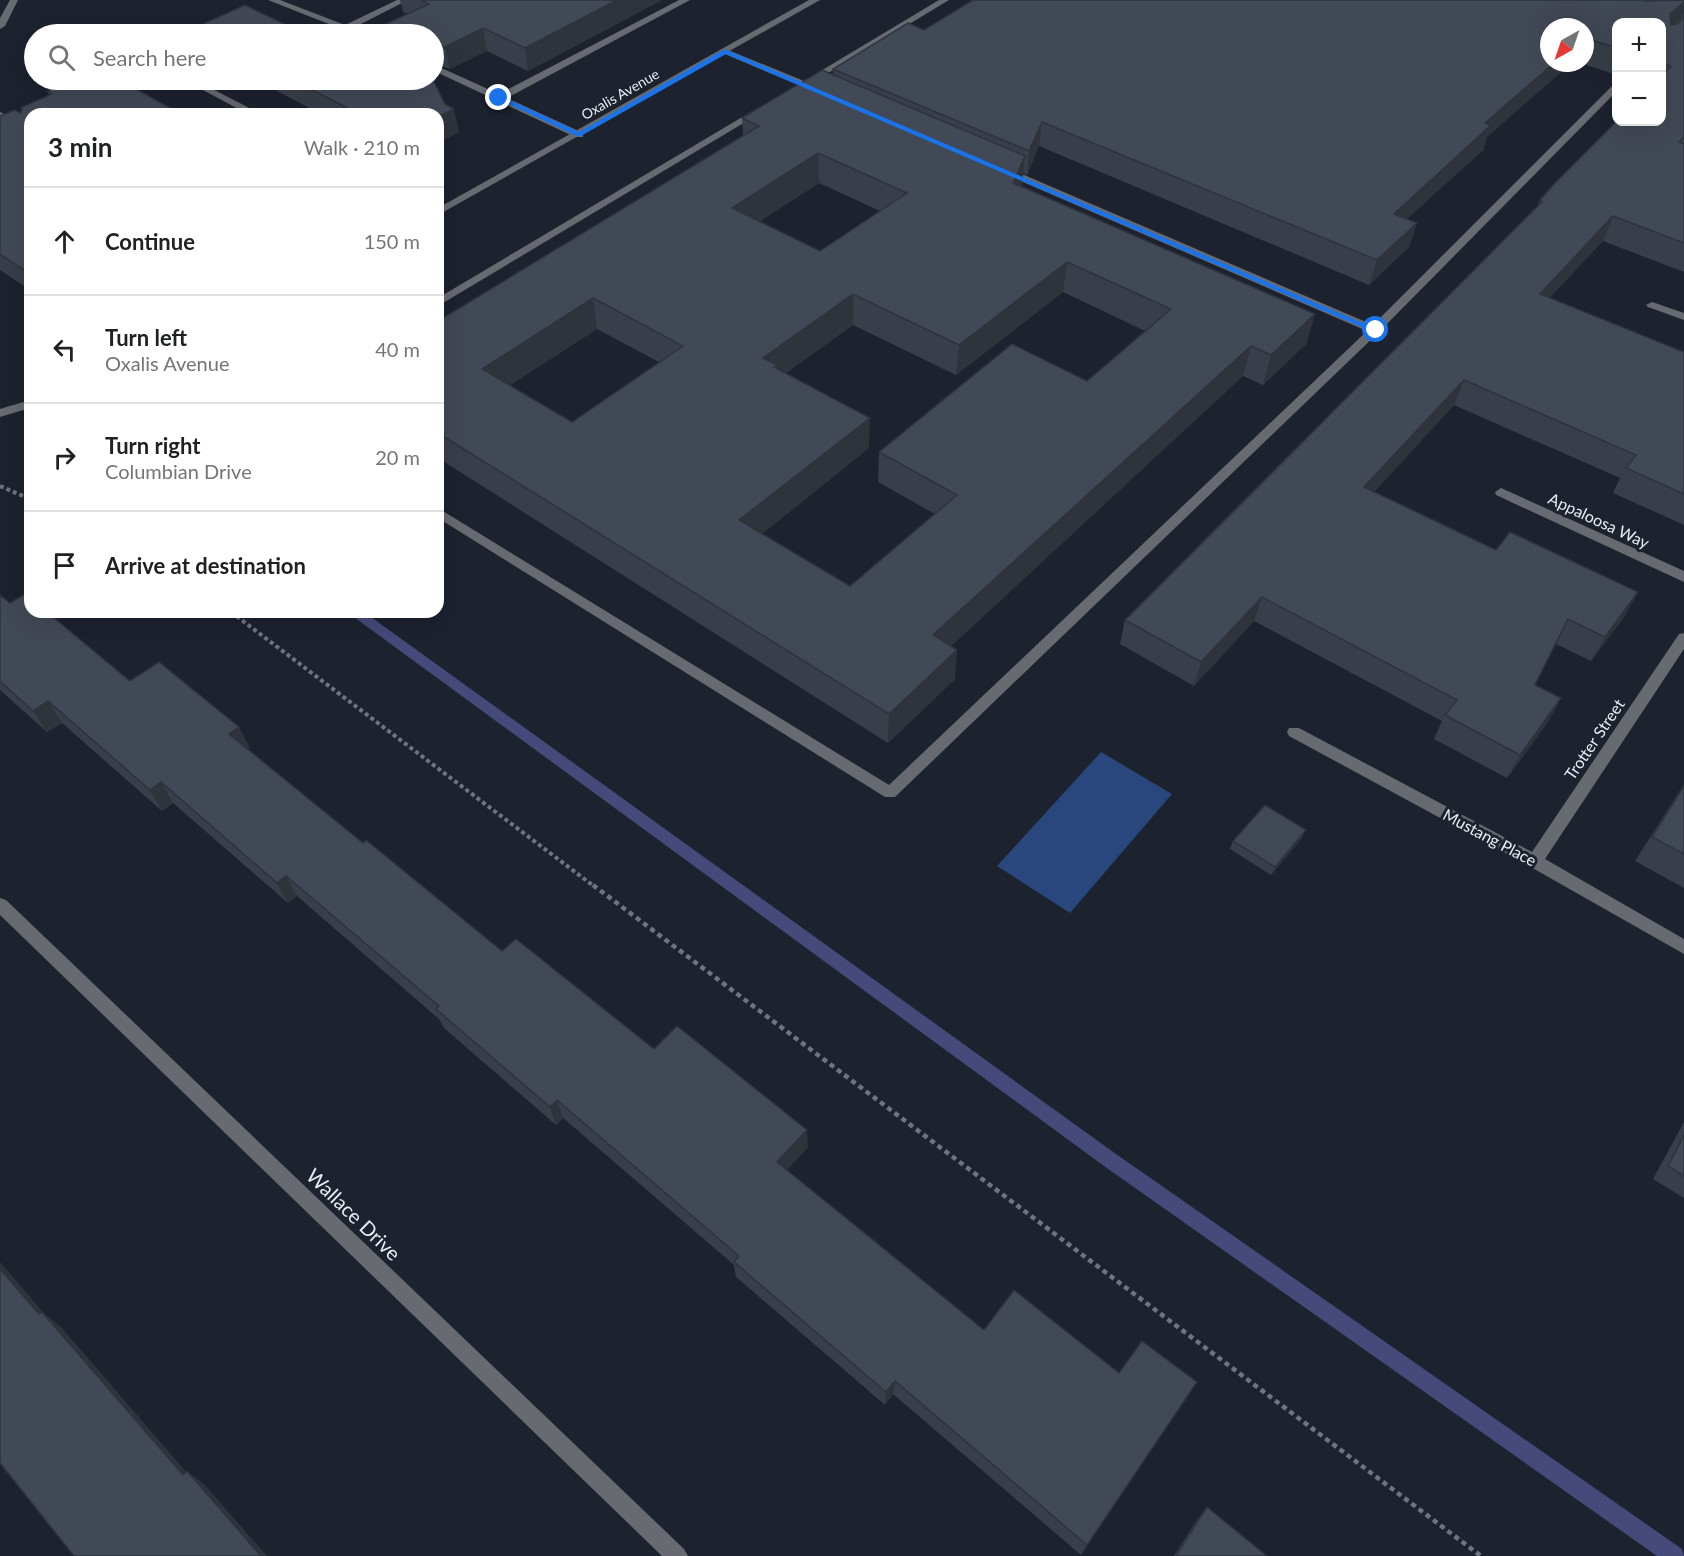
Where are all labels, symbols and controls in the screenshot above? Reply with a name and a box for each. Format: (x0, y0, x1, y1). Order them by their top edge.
north arrow (1540, 18, 1594, 72)
map controls (1612, 18, 1666, 126)
button: + (1612, 18, 1666, 72)
search box (24, 24, 444, 90)
icon: search (45, 41, 78, 74)
text: Search here (93, 44, 206, 71)
street label: Oxalis Avenue (578, 65, 662, 123)
button: − (1612, 72, 1666, 126)
route end (485, 84, 511, 110)
text: 3 min (48, 131, 112, 163)
text: Walk · 210 m (304, 135, 420, 159)
icon: ahead (48, 225, 81, 258)
text: Continue (105, 228, 195, 255)
text: 150 m (364, 229, 420, 253)
route start (1362, 316, 1388, 342)
text: Turn left (105, 324, 187, 351)
icon: left (48, 333, 81, 366)
text: 40 m (375, 337, 420, 361)
text: Oxalis Avenue (105, 351, 229, 375)
text: Turn right (105, 432, 200, 459)
icon: right (48, 441, 81, 474)
text: 20 m (375, 445, 420, 469)
text: Columbian Drive (105, 459, 252, 483)
street label: Appaloosa Way (1546, 488, 1653, 552)
icon: arrive (48, 549, 81, 582)
text: Arrive at destination (105, 552, 306, 579)
street label: Trotter Street (1560, 695, 1628, 783)
street label: Mustang Place (1440, 804, 1540, 870)
street label: Wallace Drive (302, 1163, 406, 1265)

